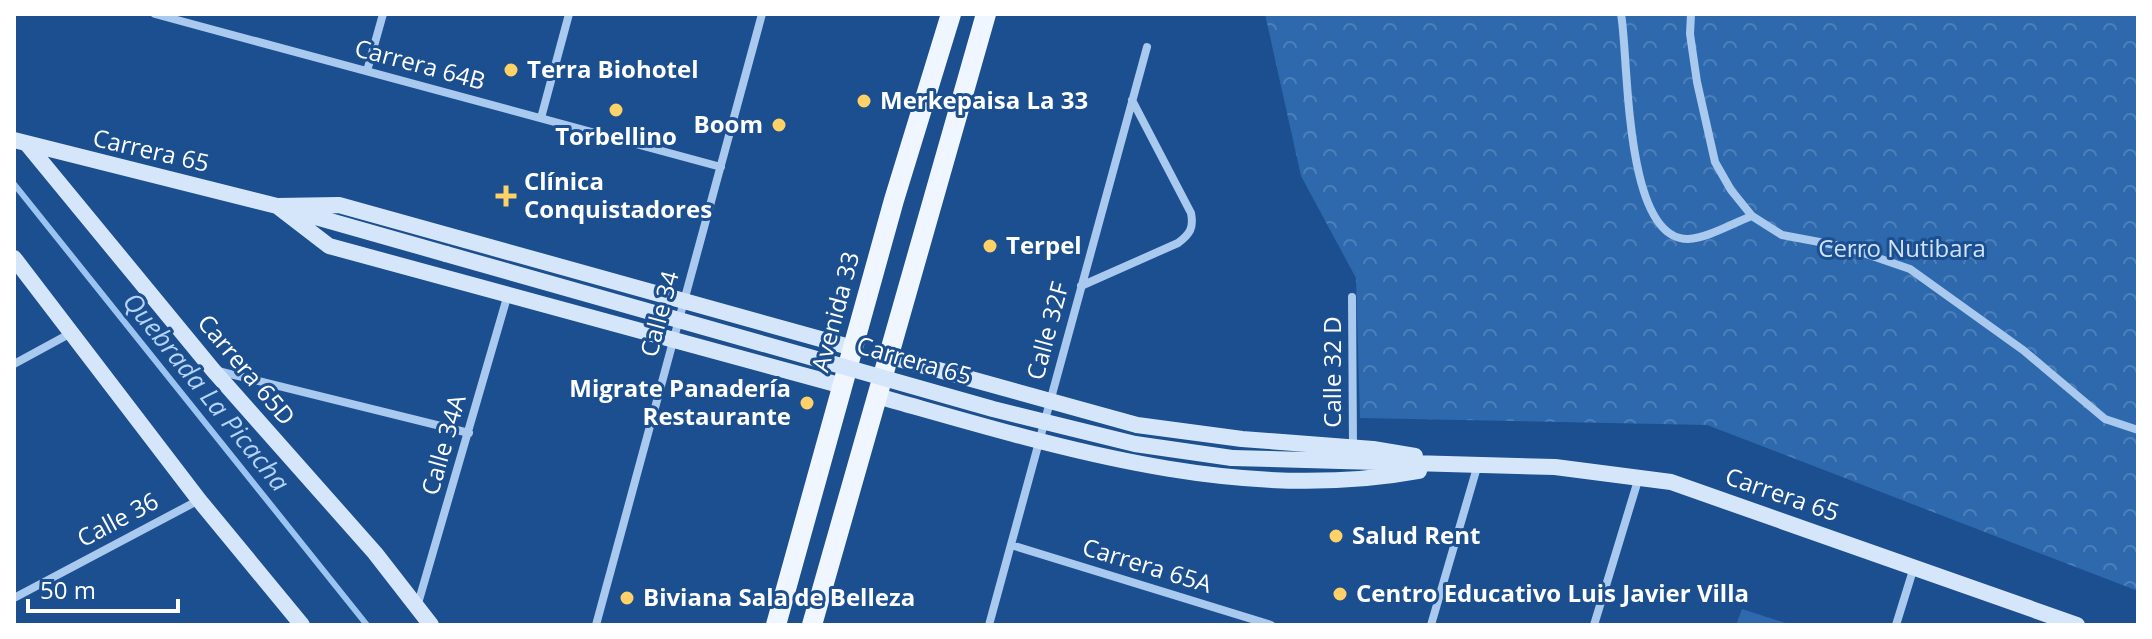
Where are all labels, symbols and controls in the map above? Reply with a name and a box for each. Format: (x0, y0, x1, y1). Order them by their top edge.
street label: Carrera 64B (351, 30, 489, 97)
place label: Terra Biohotel (527, 52, 698, 85)
marker: Terra Biohotel (502, 61, 520, 79)
place label: Merkepaisa La 33 (880, 83, 1088, 116)
marker: Merkepaisa La 33 (855, 92, 873, 110)
marker: Torbellino (607, 101, 625, 119)
place label: Boom (694, 107, 763, 140)
marker: Boom (770, 116, 788, 134)
place label: Torbellino (555, 119, 677, 152)
street label: Carrera 65 (90, 120, 213, 179)
place label: Clínica Conquistadores (524, 164, 712, 225)
marker: Clínica Conquistadores (495, 185, 517, 207)
place label: Terpel (1006, 228, 1082, 261)
park label: Cerro Nutibara (1818, 231, 1986, 264)
marker: Terpel (981, 237, 999, 255)
street label: Avenida 33 (803, 248, 866, 375)
street label: Calle 34 (631, 267, 686, 360)
street label: Calle 32F (1018, 278, 1075, 383)
water label: Quebrada La Picacha (115, 284, 298, 499)
street label: Carrera 65D (191, 306, 303, 432)
street label: Calle 32 D (1315, 316, 1348, 428)
street label: Carrera 65 (853, 327, 976, 392)
place label: Migrate Panadería Restaurante (569, 371, 791, 432)
street label: Calle 34A (413, 390, 473, 499)
marker: Migrate Panadería Restaurante (798, 394, 816, 412)
street label: Carrera 65 (1721, 459, 1844, 528)
street label: Calle 36 (71, 484, 164, 554)
place label: Salud Rent (1352, 518, 1480, 551)
marker: Salud Rent (1327, 527, 1345, 545)
street label: Carrera 65A (1079, 529, 1217, 600)
scale bar (28, 563, 178, 613)
text: 50 m (40, 573, 96, 606)
place label: Centro Educativo Luis Javier Villa (1356, 576, 1749, 609)
place label: Biviana Sala de Belleza (643, 580, 915, 613)
marker: Centro Educativo Luis Javier Villa (1331, 585, 1349, 603)
marker: Biviana Sala de Belleza (618, 589, 636, 607)

